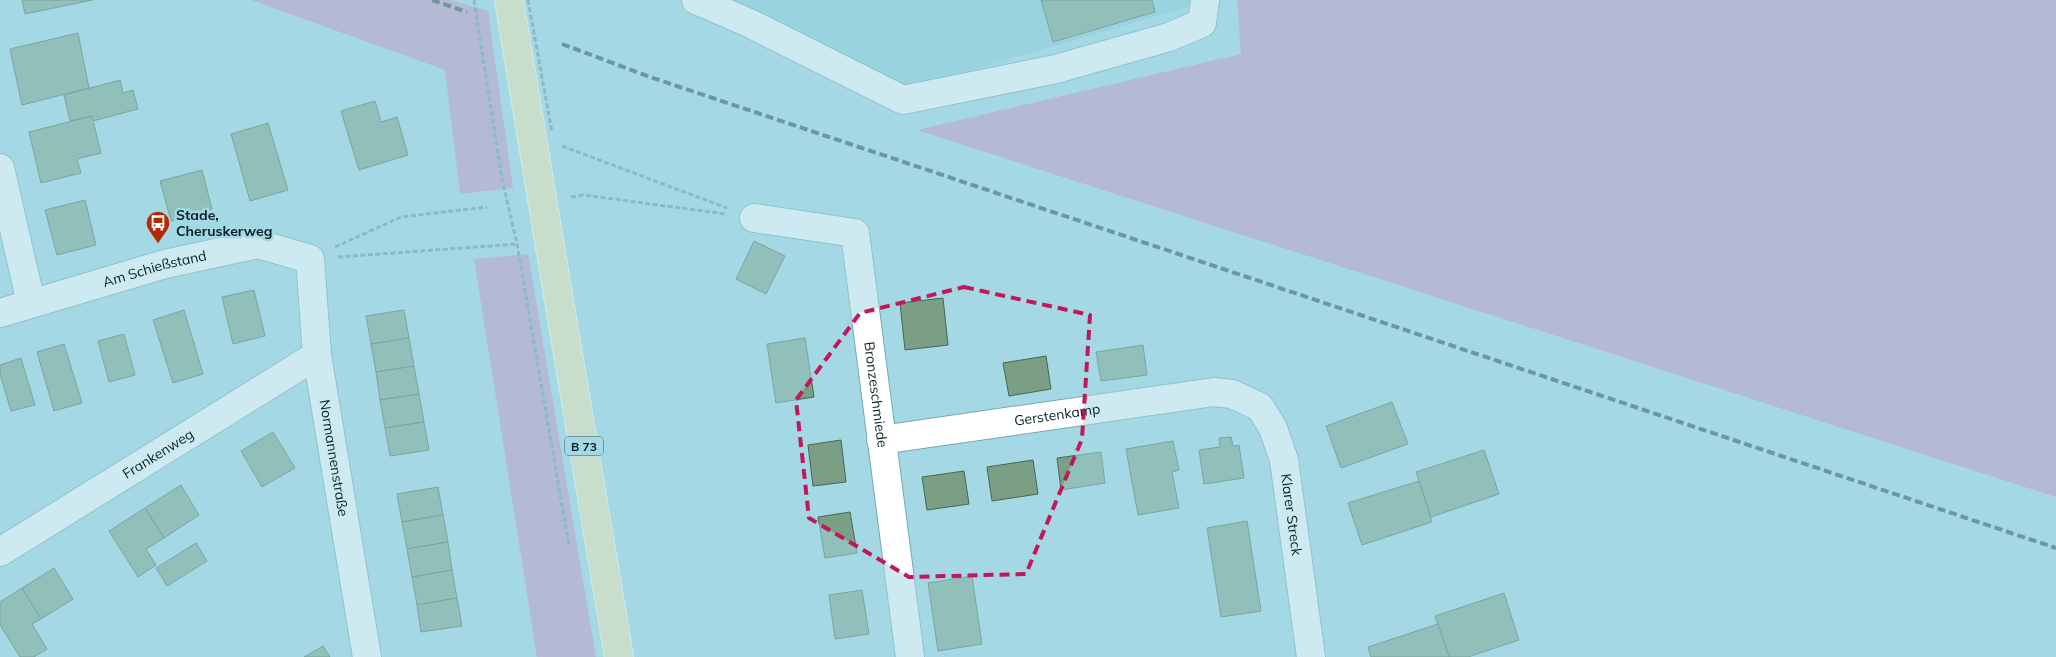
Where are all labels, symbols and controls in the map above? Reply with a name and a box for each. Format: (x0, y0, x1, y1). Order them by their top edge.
place label: Stade, Cheruskerweg (176, 206, 272, 240)
bus stop icon: Stade, Cheruskerweg (145, 210, 171, 244)
street label: Am Schießstand (101, 246, 208, 291)
street label: Bronzeschmiede (860, 340, 892, 449)
street label: Normannenstraße (316, 398, 353, 518)
street label: Gerstenkamp (1013, 400, 1101, 430)
street label: Frankenweg (119, 425, 197, 483)
road number: B 73 (565, 436, 603, 456)
street label: Klarer Streck (1277, 472, 1306, 557)

